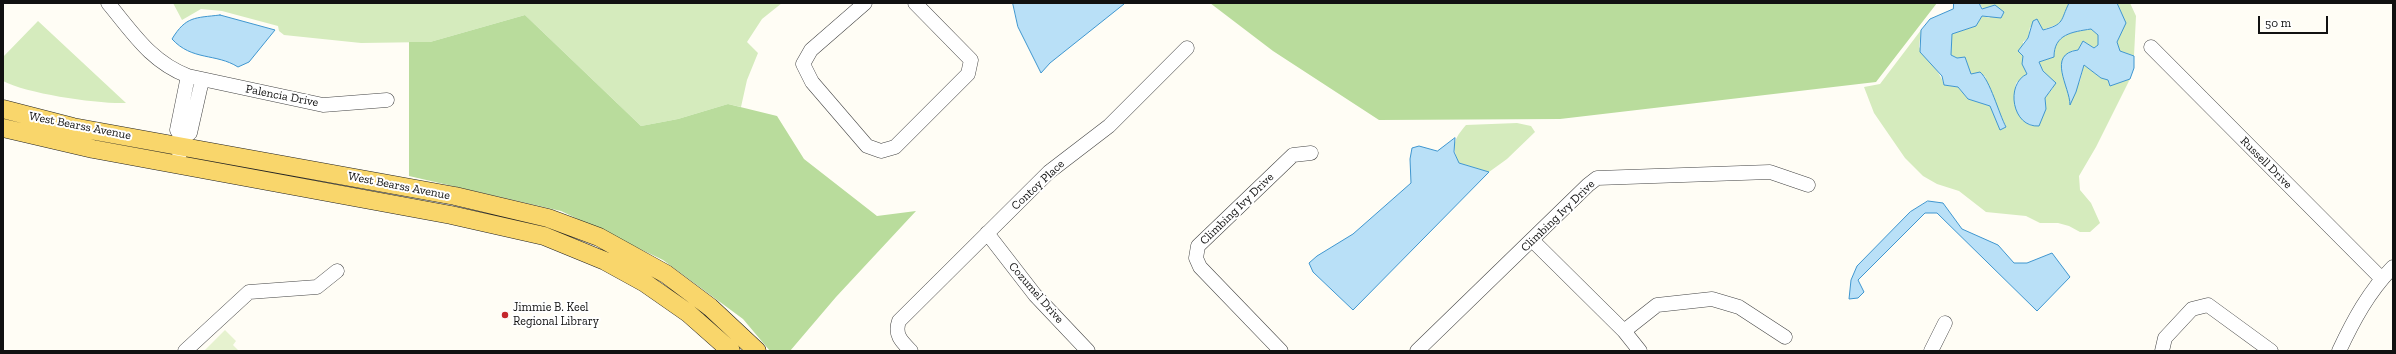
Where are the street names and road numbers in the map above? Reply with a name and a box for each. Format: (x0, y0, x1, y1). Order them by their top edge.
street label: Palencia Drive (244, 82, 320, 110)
street label: West Bearss Avenue (28, 109, 132, 143)
street label: Russell Drive (2237, 134, 2295, 192)
street label: Contoy Place (1009, 157, 1067, 213)
street label: West Bearss Avenue (347, 169, 451, 203)
street label: Climbing Ivy Drive (1197, 170, 1277, 248)
street label: Climbing Ivy Drive (1518, 177, 1598, 255)
street label: Cozumel Drive (1006, 259, 1066, 327)

